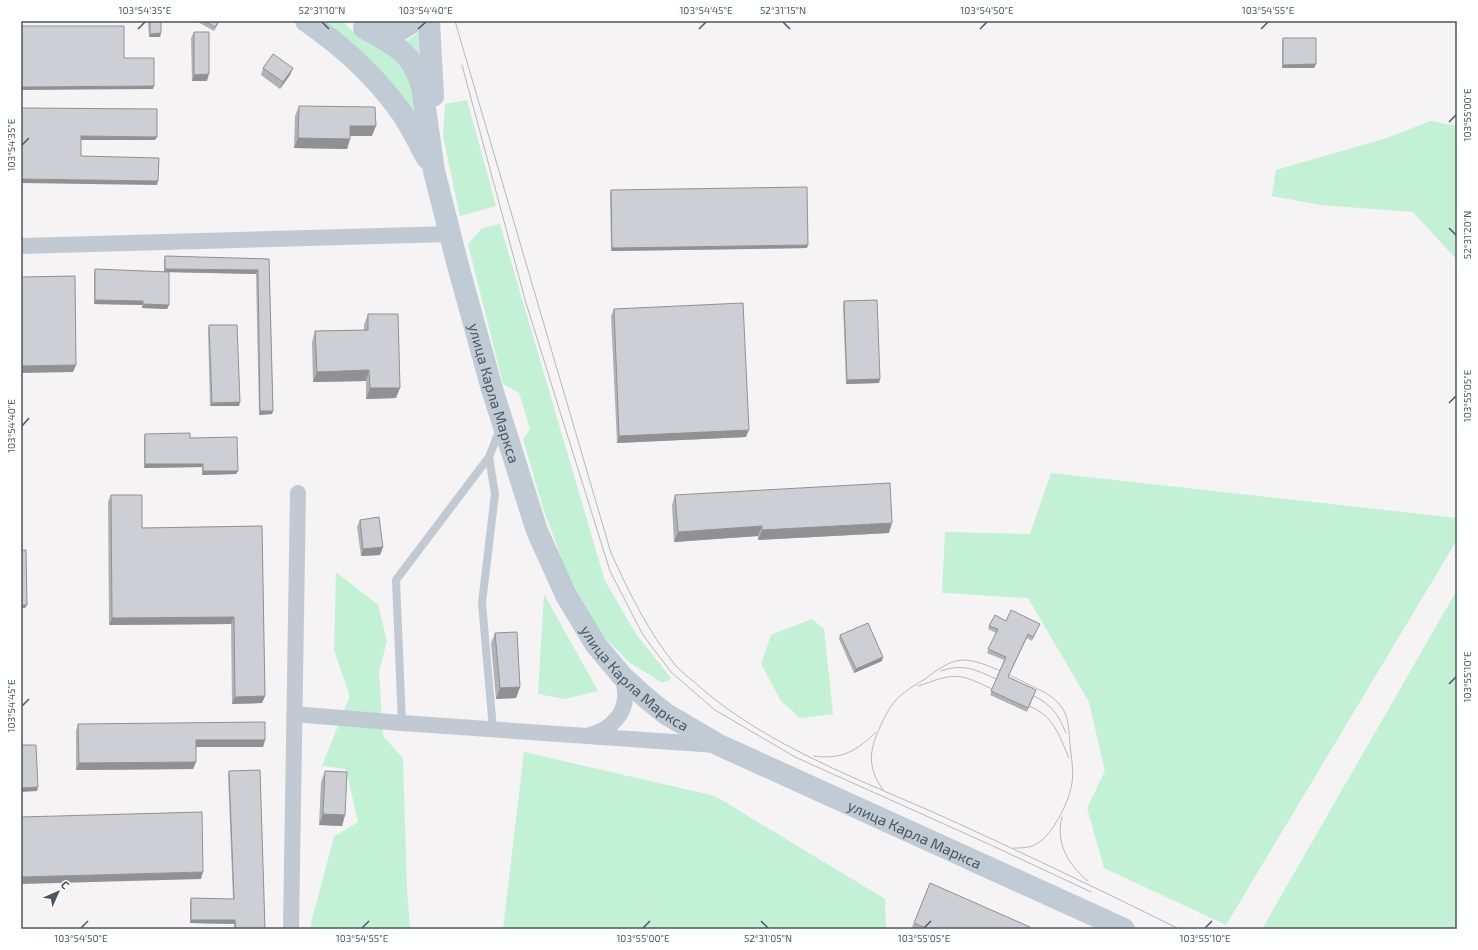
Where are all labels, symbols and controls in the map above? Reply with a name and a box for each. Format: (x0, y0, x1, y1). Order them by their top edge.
text: 103°54'35"E (119, 4, 172, 16)
text: 52°31'10"N (299, 4, 345, 16)
text: 103°54'40"E (399, 4, 453, 16)
text: 103°54'45"E (679, 4, 733, 16)
text: 52°31'15"N (760, 4, 806, 16)
text: 103°54'50"E (960, 4, 1014, 16)
text: 103°54'55"E (1242, 4, 1295, 16)
text: 103°55'00"E (1461, 88, 1473, 142)
text: 103°54'35"E (5, 118, 17, 171)
text: 52°31'20"N (1461, 211, 1473, 259)
street label: улица Карла Маркса (464, 321, 524, 465)
text: 103°55'05"E (1461, 369, 1473, 422)
text: 103°54'40"E (5, 399, 17, 453)
street label: улица Карла Маркса (576, 622, 692, 734)
text: 103°55'10"E (1461, 651, 1473, 703)
text: 103°54'45"E (5, 679, 17, 733)
street label: улица Карла Маркса (844, 796, 985, 872)
north arrow (38, 872, 78, 912)
text: С (59, 878, 73, 892)
text: 103°54'50"E (54, 932, 108, 944)
text: 103°54'55"E (336, 932, 389, 944)
text: 103°55'00"E (616, 932, 670, 944)
text: 52°31'05"N (744, 932, 792, 944)
text: 103°55'05"E (898, 932, 951, 944)
text: 103°55'10"E (1179, 932, 1231, 944)

